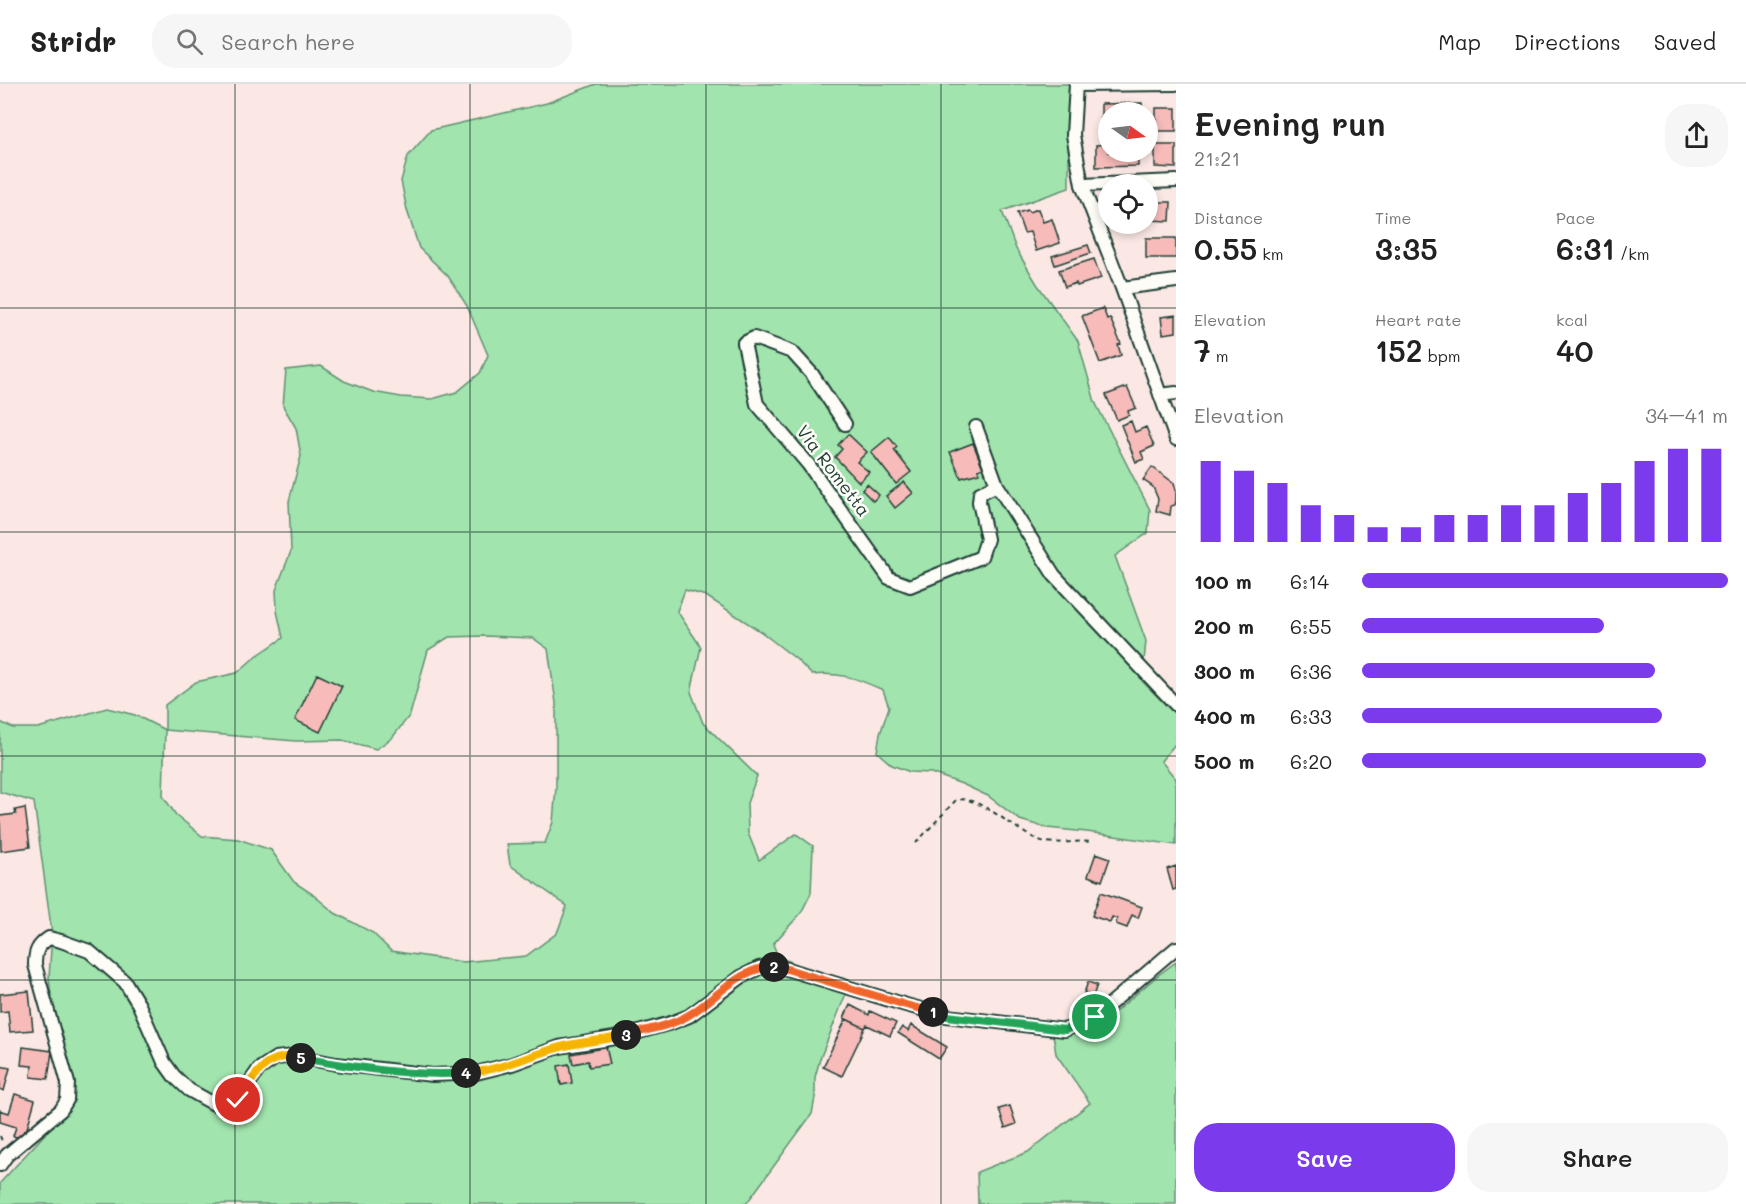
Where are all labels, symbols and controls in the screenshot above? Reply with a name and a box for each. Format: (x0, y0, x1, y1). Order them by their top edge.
search box (152, 14, 572, 68)
text: Stridr (30, 23, 116, 59)
icon: search (173, 25, 206, 58)
text: Search here (221, 27, 355, 56)
text: Map (1438, 28, 1481, 55)
text: Directions (1514, 28, 1621, 55)
text: Saved (1654, 28, 1716, 55)
text: Evening run (1194, 101, 1386, 144)
north arrow (1098, 102, 1158, 162)
map controls (1098, 102, 1158, 234)
button: share (1665, 104, 1728, 167)
text: 21:21 (1194, 145, 1240, 171)
button: locate (1098, 174, 1158, 234)
text: Distance (1194, 207, 1263, 228)
text: Time (1375, 207, 1411, 228)
text: Pace (1556, 207, 1595, 228)
text: 0.55 (1194, 228, 1257, 268)
text: 3:35 (1375, 228, 1438, 268)
text: 6:31 (1556, 228, 1615, 268)
text: km (1257, 243, 1284, 264)
text: /km (1615, 243, 1650, 264)
text: Elevation (1194, 309, 1266, 330)
text: Heart rate (1375, 309, 1461, 330)
text: kcal (1556, 309, 1588, 330)
text: 7 (1194, 330, 1211, 370)
text: 152 (1375, 330, 1423, 370)
text: 40 (1556, 330, 1594, 370)
text: m (1211, 345, 1229, 366)
text: bpm (1423, 345, 1461, 366)
text: Elevation (1194, 402, 1284, 428)
text: 34–41 m (1645, 402, 1728, 428)
street label: Via Rometta (791, 420, 876, 521)
text: 100 m (1194, 568, 1252, 594)
text: 6:14 (1290, 568, 1329, 594)
text: 200 m (1194, 613, 1254, 639)
text: 6:55 (1290, 613, 1332, 639)
text: 300 m (1194, 658, 1255, 684)
text: 6:36 (1290, 658, 1332, 684)
text: 400 m (1194, 703, 1255, 729)
text: 6:33 (1290, 703, 1332, 729)
text: 500 m (1194, 748, 1254, 774)
text: 6:20 (1290, 748, 1332, 774)
pin: 2 (759, 952, 789, 982)
text: 2 (770, 956, 778, 977)
pin (1069, 991, 1120, 1042)
pin: 1 (918, 997, 948, 1027)
icon: arrive (1078, 1000, 1111, 1033)
text: 1 (929, 1001, 937, 1022)
pin: 3 (611, 1020, 641, 1050)
text: 3 (621, 1024, 631, 1045)
pin: 5 (286, 1043, 316, 1073)
text: 5 (296, 1047, 306, 1068)
pin: 4 (451, 1058, 481, 1088)
text: 4 (461, 1062, 471, 1083)
pin (212, 1074, 263, 1125)
icon: check (221, 1083, 254, 1116)
button: Save (1194, 1123, 1455, 1192)
button: Share (1467, 1123, 1728, 1192)

